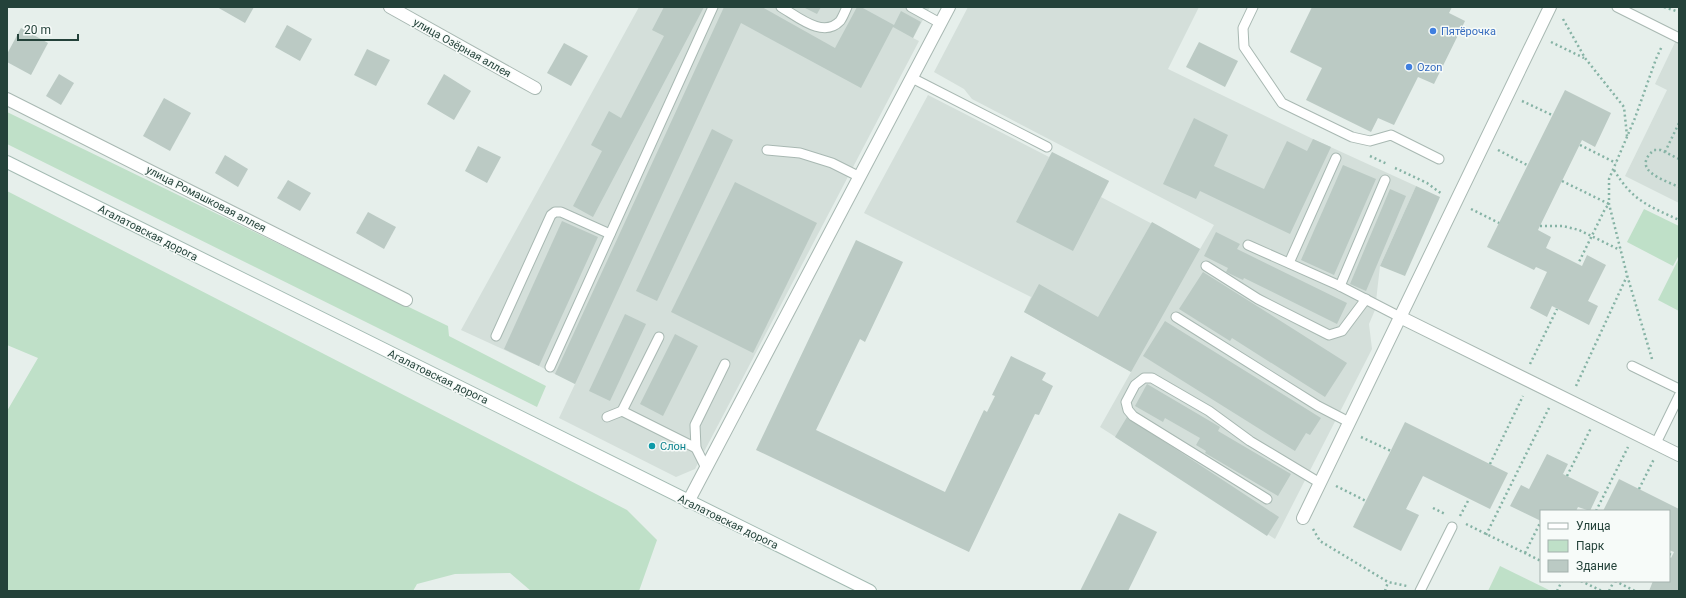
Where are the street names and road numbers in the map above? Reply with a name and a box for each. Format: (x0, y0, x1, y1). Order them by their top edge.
street label: улица Озёрная аллея (411, 16, 513, 80)
street label: улица Ромашковая аллея (144, 163, 268, 235)
street label: Агалатовская дорога (96, 202, 200, 264)
street label: Агалатовская дорога (386, 347, 490, 407)
street label: Агалатовская дорога (676, 492, 780, 552)

